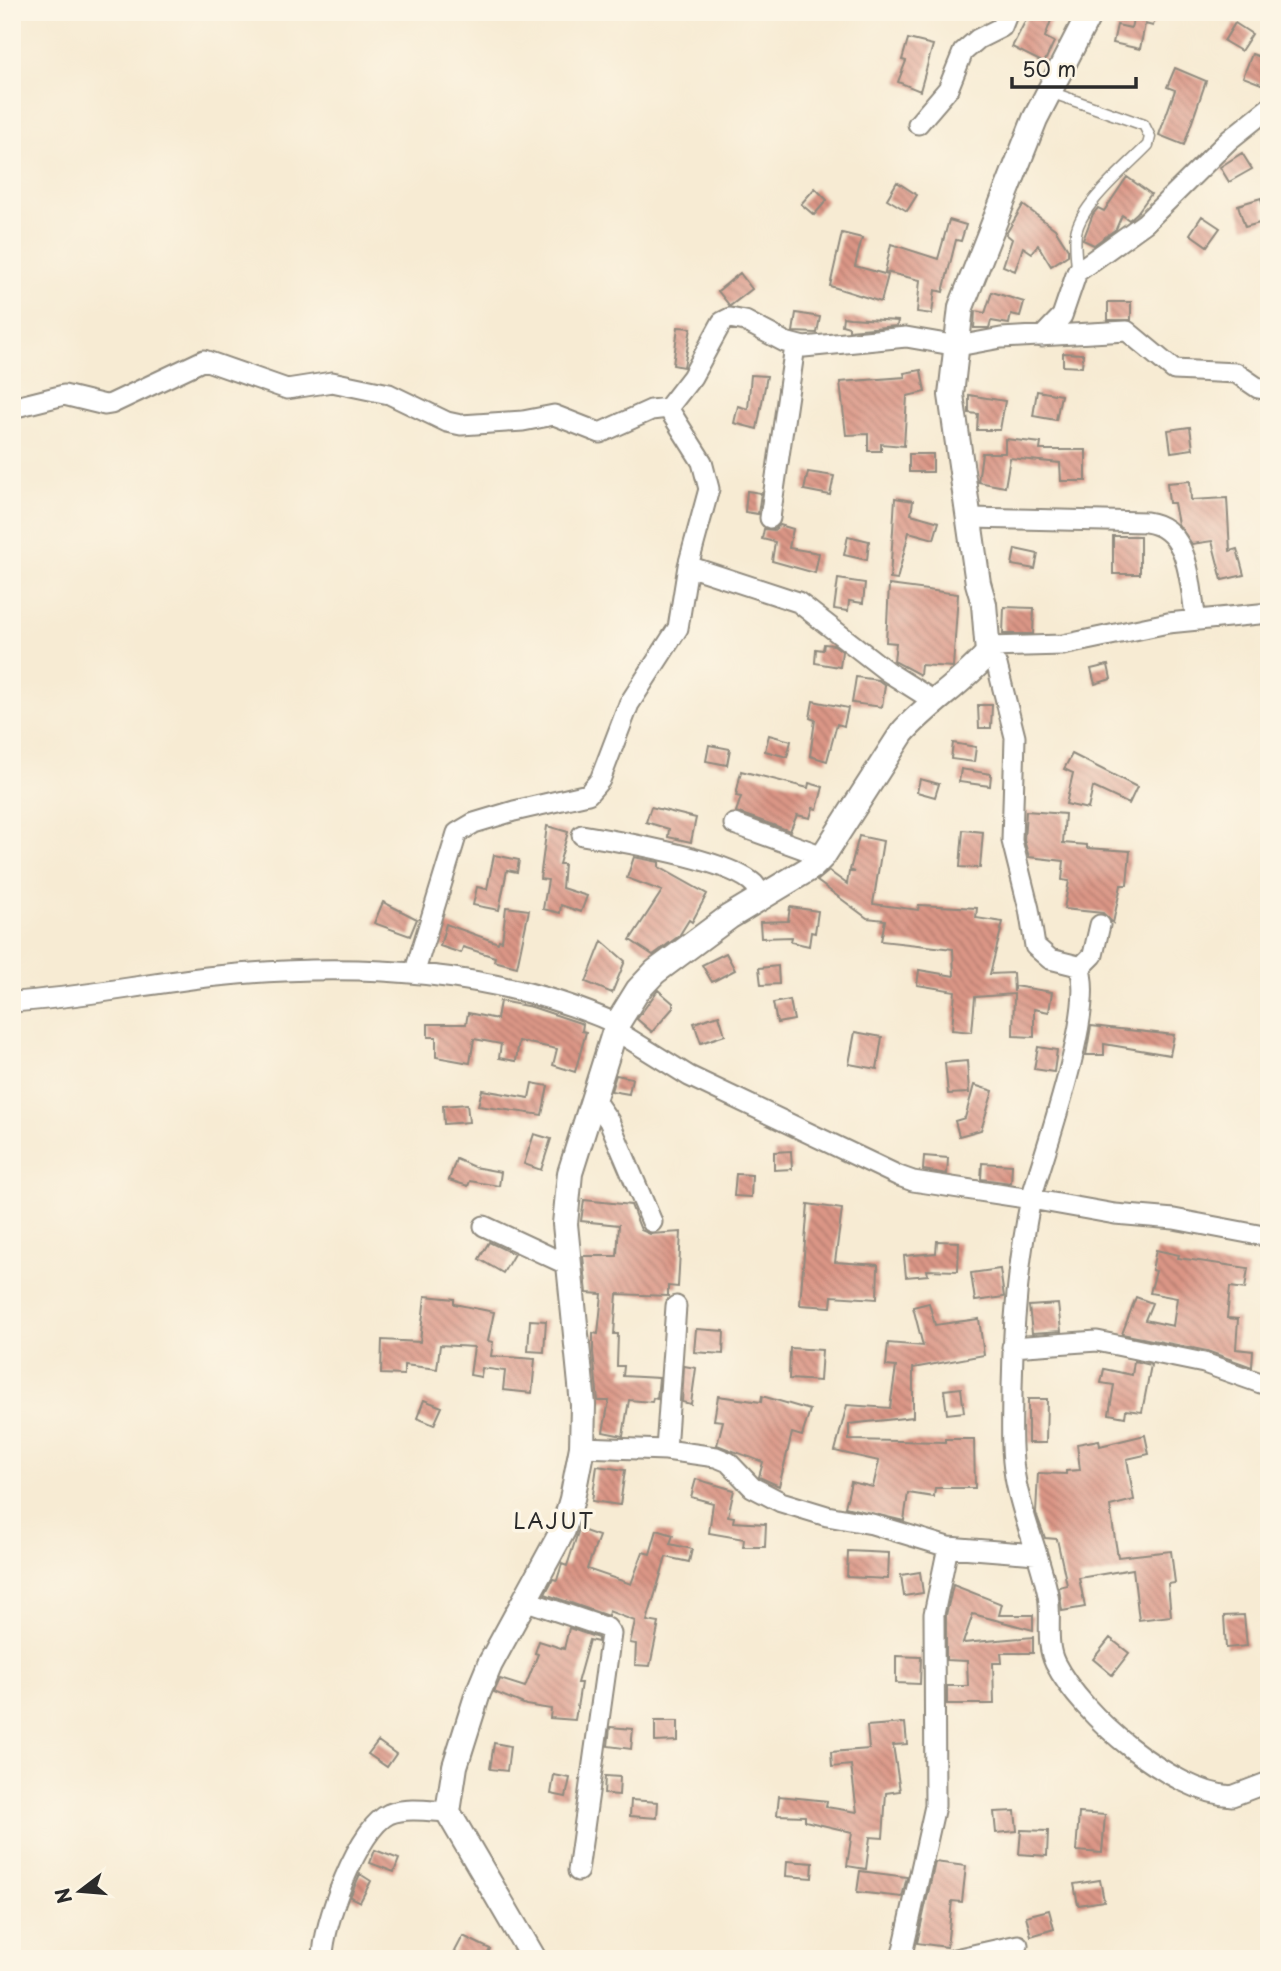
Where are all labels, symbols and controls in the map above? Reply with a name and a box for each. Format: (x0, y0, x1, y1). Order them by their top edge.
scale bar (1012, 46, 1136, 90)
text: 50 m (1022, 52, 1076, 84)
district label: LAJUT (513, 1504, 595, 1536)
north arrow (46, 1856, 116, 1926)
text: N (47, 1885, 78, 1907)

